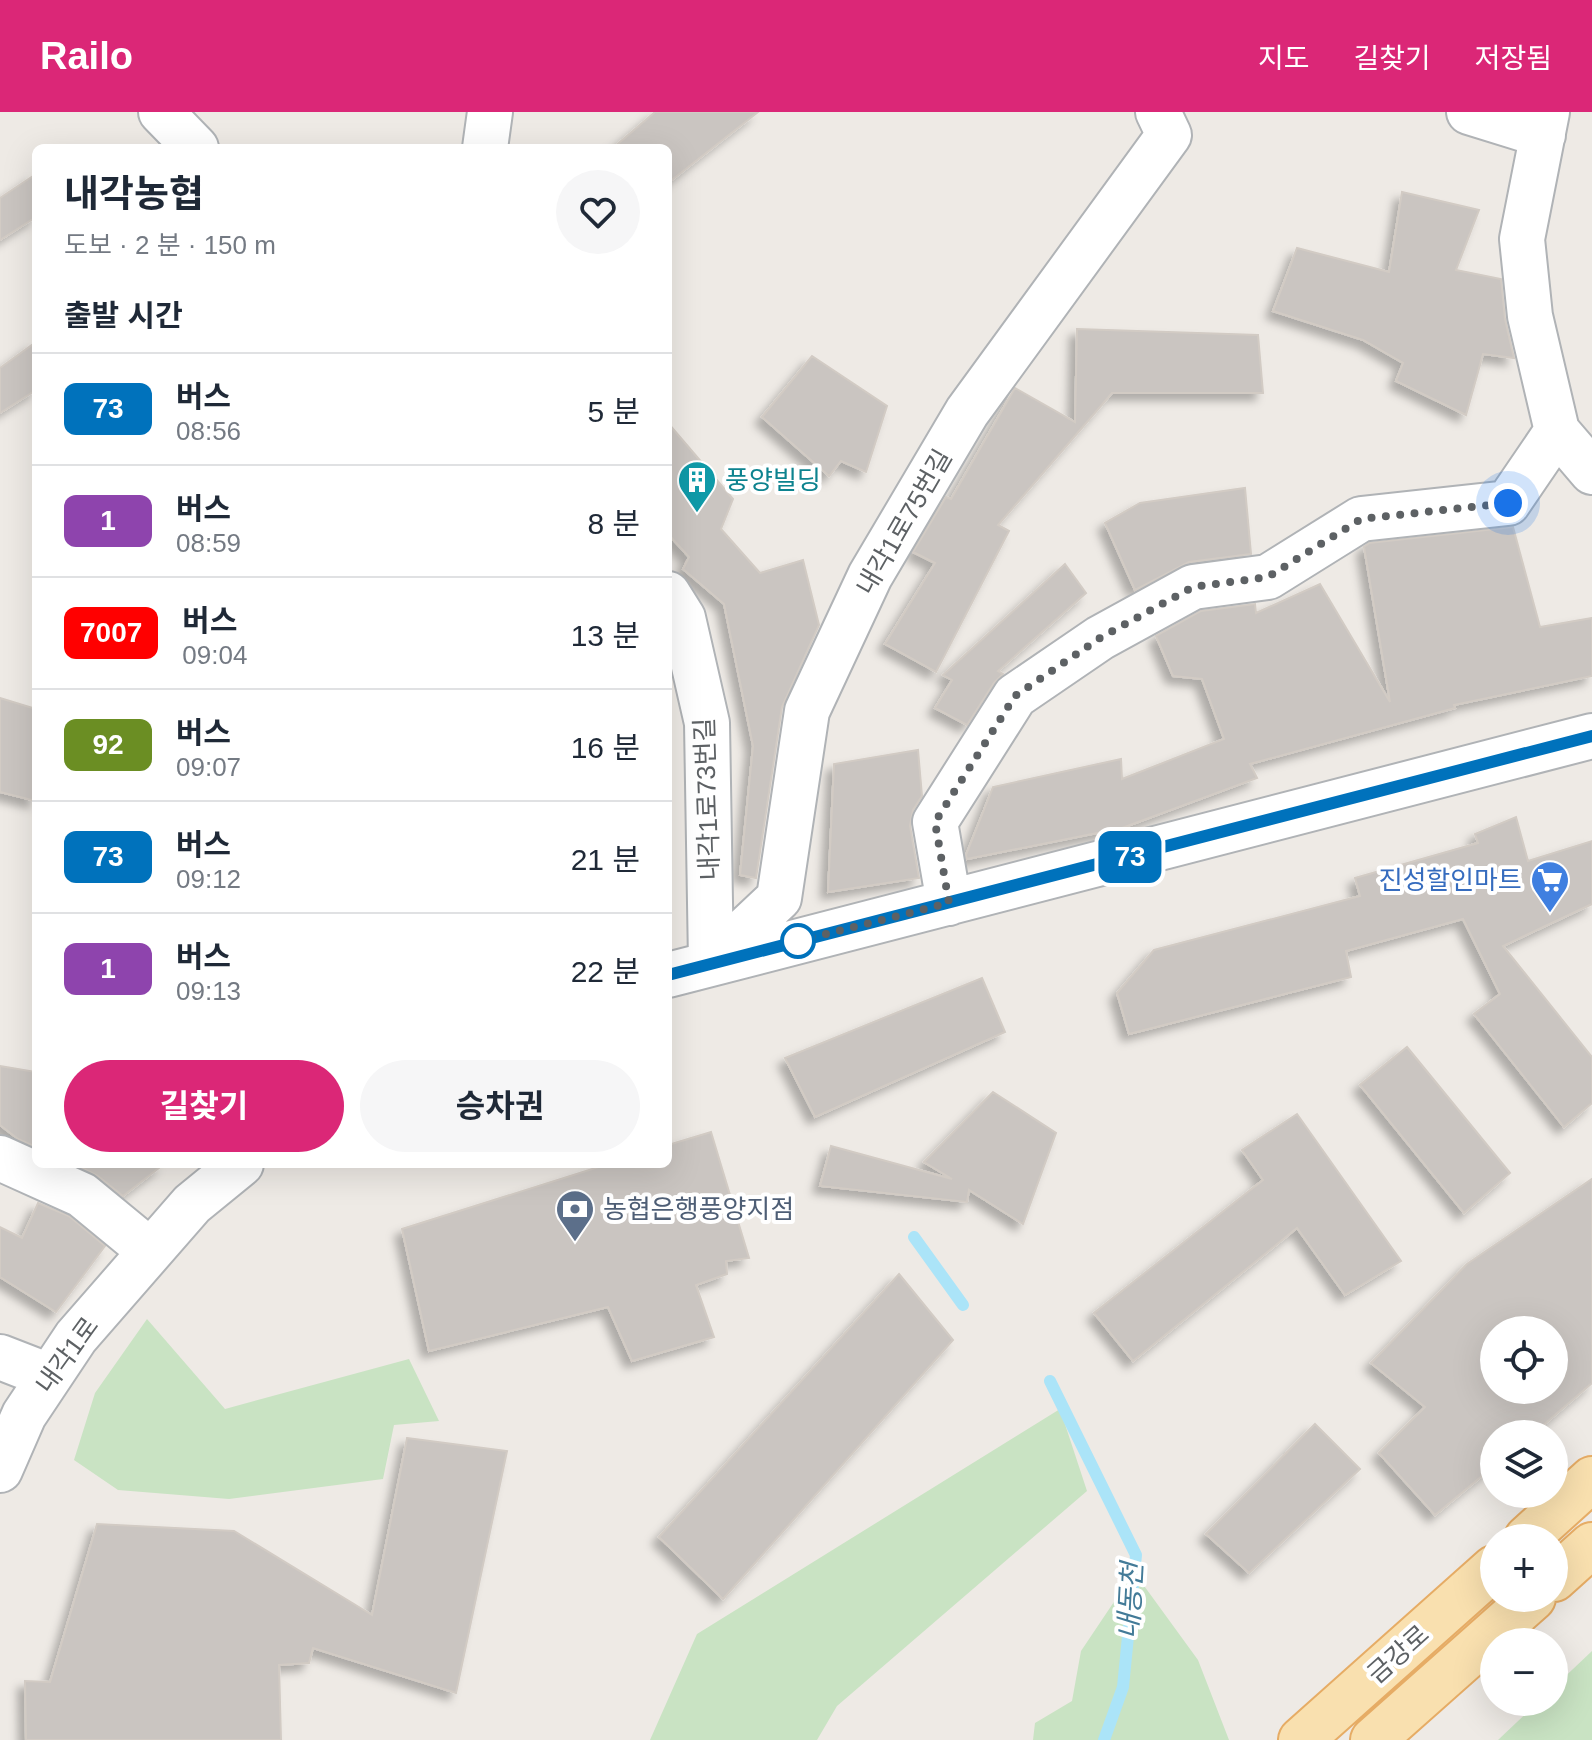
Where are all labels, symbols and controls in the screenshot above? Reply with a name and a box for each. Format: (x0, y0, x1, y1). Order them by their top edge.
text: Railo (40, 35, 133, 77)
text: 지도 (1258, 43, 1309, 74)
text: 길찾기 (1353, 43, 1431, 74)
text: 저장됨 (1475, 43, 1552, 74)
button: heart (556, 170, 640, 254)
text: 내각농협 (64, 173, 204, 215)
text: 도보 · 2 분 · 150 m (64, 230, 276, 260)
text: 출발 시간 (64, 299, 183, 332)
text: 버스 (176, 380, 231, 413)
text: 73 (92, 393, 124, 424)
text: 5 분 (587, 395, 640, 428)
text: 08:56 (176, 416, 241, 446)
street label: 내각1로75번길 (850, 444, 958, 600)
building icon: 풍양빌딩 (676, 459, 718, 514)
place label: 풍양빌딩 (725, 465, 821, 495)
your location (1488, 483, 1528, 523)
text: 버스 (176, 492, 231, 525)
text: 1 (100, 505, 116, 536)
text: 8 분 (587, 507, 640, 540)
text: 08:59 (176, 528, 241, 558)
text: 버스 (182, 604, 238, 637)
text: 7007 (80, 617, 142, 648)
text: 13 분 (571, 619, 640, 652)
text: 09:04 (182, 640, 247, 670)
text: 버스 (176, 716, 231, 749)
street label: 내각1로73번길 (689, 717, 725, 881)
text: 92 (92, 729, 124, 760)
text: 16 분 (571, 731, 640, 764)
text: 09:07 (176, 752, 241, 782)
text: 버스 (176, 828, 231, 861)
line badge: 73 (1094, 831, 1166, 883)
text: 73 (92, 841, 124, 872)
text: 73 (1114, 841, 1146, 872)
text: 21 분 (571, 843, 640, 876)
supermarket icon: 진성할인마트 (1529, 859, 1571, 914)
text: 09:12 (176, 864, 241, 894)
place label: 진성할인마트 (1378, 865, 1522, 895)
unlabelled marker (781, 924, 815, 958)
text: 버스 (176, 940, 231, 973)
text: 1 (100, 953, 116, 984)
text: 22 분 (571, 955, 640, 988)
text: 09:13 (176, 976, 241, 1006)
button: 길찾기 (64, 1060, 344, 1152)
button: 승차권 (360, 1060, 640, 1152)
bank icon: 농협은행풍양지점 (554, 1188, 596, 1243)
place label: 농협은행풍양지점 (603, 1194, 794, 1224)
street label: 내각1로 (30, 1311, 104, 1399)
map controls (1480, 1316, 1568, 1716)
button: locate (1480, 1316, 1568, 1404)
button: layers (1480, 1420, 1568, 1508)
button: + (1480, 1524, 1568, 1612)
water label: 내동천 (1113, 1558, 1148, 1640)
street label: 금강로 (1361, 1619, 1435, 1689)
button: − (1480, 1628, 1568, 1716)

